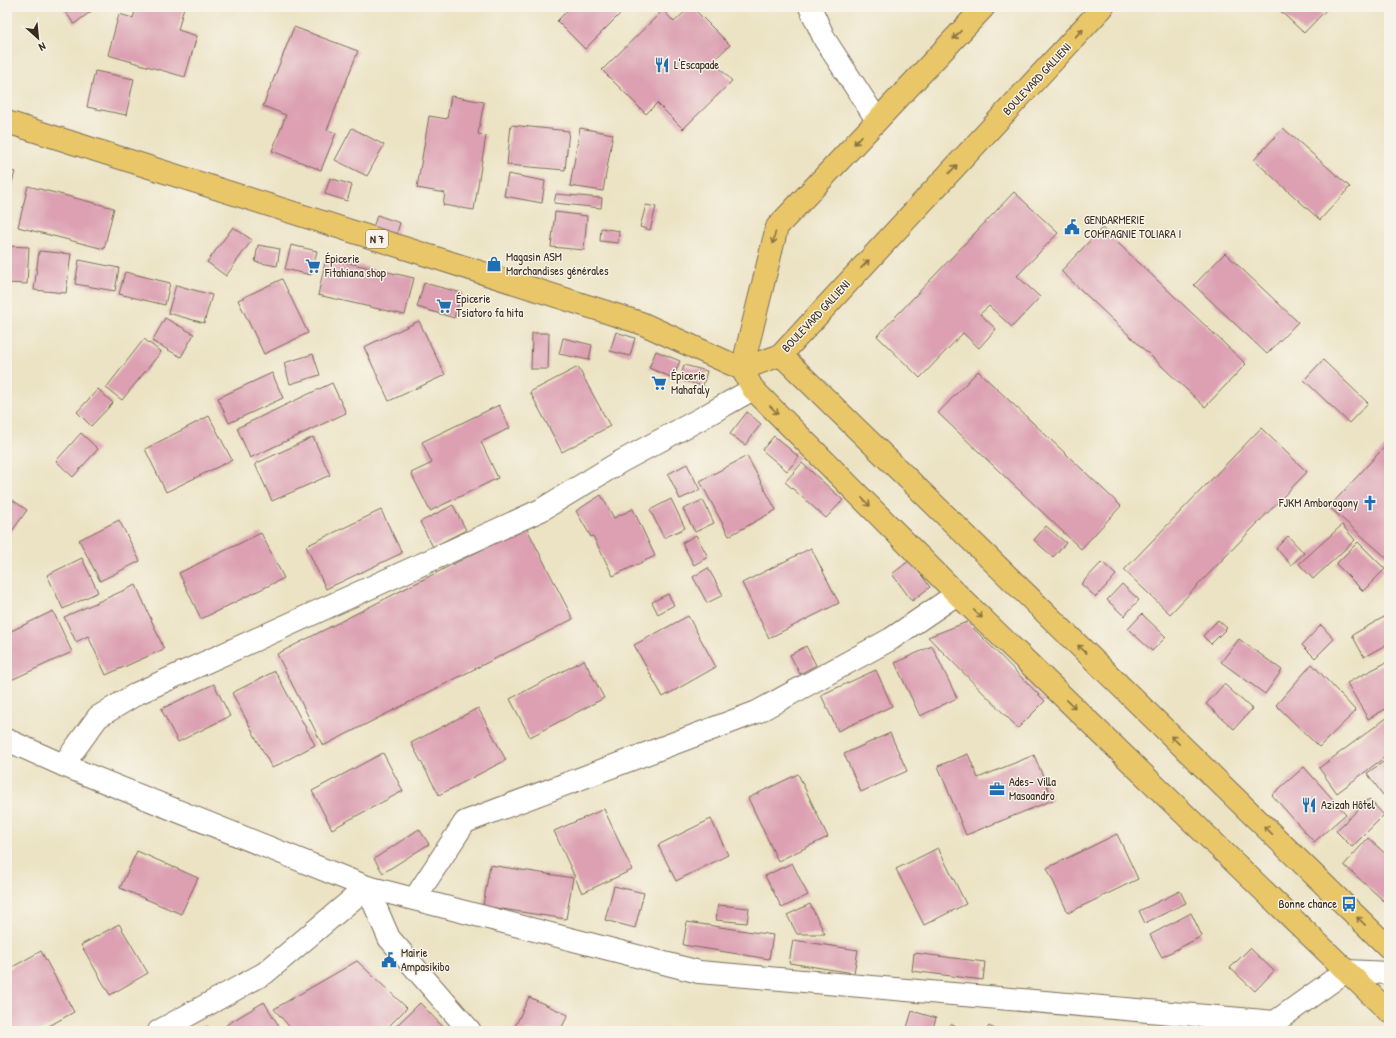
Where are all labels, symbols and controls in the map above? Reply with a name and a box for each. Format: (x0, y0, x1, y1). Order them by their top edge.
north arrow (18, 18, 58, 58)
one-way arrow (1075, 28, 1084, 38)
one-way arrow (952, 30, 962, 40)
text: N (37, 39, 48, 55)
street label: BOULEVARD GALLIENI (999, 39, 1075, 119)
restaurant icon: L'Escapade (653, 56, 671, 74)
place label: L'Escapade (674, 56, 719, 73)
one-way arrow (853, 135, 863, 145)
one-way arrow (948, 164, 958, 174)
place label: GENDARMERIE COMPAGNIE TOLIARA I (1084, 211, 1181, 242)
public building icon: GENDARMERIE COMPAGNIE TOLIARA I (1063, 218, 1081, 236)
road number: N 7 (366, 230, 388, 248)
one-way arrow (770, 231, 777, 244)
place label: Magasin ASM Marchandises générales (506, 248, 609, 279)
place label: Épicerie Fitahiana shop (324, 250, 386, 281)
shop icon: Magasin ASM Marchandises générales (485, 255, 503, 273)
supermarket icon: Épicerie Fitahiana shop (304, 257, 322, 275)
one-way arrow (860, 259, 869, 270)
street label: BOULEVARD GALLIENI (778, 276, 854, 356)
place label: Épicerie Tsiatoro fa hita (456, 290, 523, 321)
supermarket icon: Épicerie Tsiatoro fa hita (435, 297, 453, 315)
place label: Épicerie Mahafaly (671, 367, 710, 398)
supermarket icon: Épicerie Mahafaly (650, 374, 668, 392)
one-way arrow (769, 405, 779, 415)
place label: FJKM Amborogony (1278, 494, 1358, 511)
church icon: FJKM Amborogony (1361, 494, 1379, 512)
one-way arrow (861, 497, 871, 507)
one-way arrow (973, 609, 983, 619)
one-way arrow (1077, 644, 1087, 654)
one-way arrow (1066, 699, 1076, 709)
one-way arrow (1170, 735, 1180, 744)
place label: Ades- Villa Masoandro (1009, 773, 1056, 804)
office icon: Ades- Villa Masoandro (988, 780, 1006, 798)
restaurant icon: Azizah Hôtel (1300, 796, 1318, 814)
place label: Azizah Hôtel (1321, 796, 1376, 813)
one-way arrow (1263, 825, 1273, 835)
place label: Bonne chance (1278, 895, 1337, 912)
bus stop icon: Bonne chance (1340, 895, 1358, 913)
one-way arrow (1356, 916, 1366, 926)
place label: Mairie Ampasikibo (401, 944, 450, 975)
public building icon: Mairie Ampasikibo (380, 951, 398, 969)

